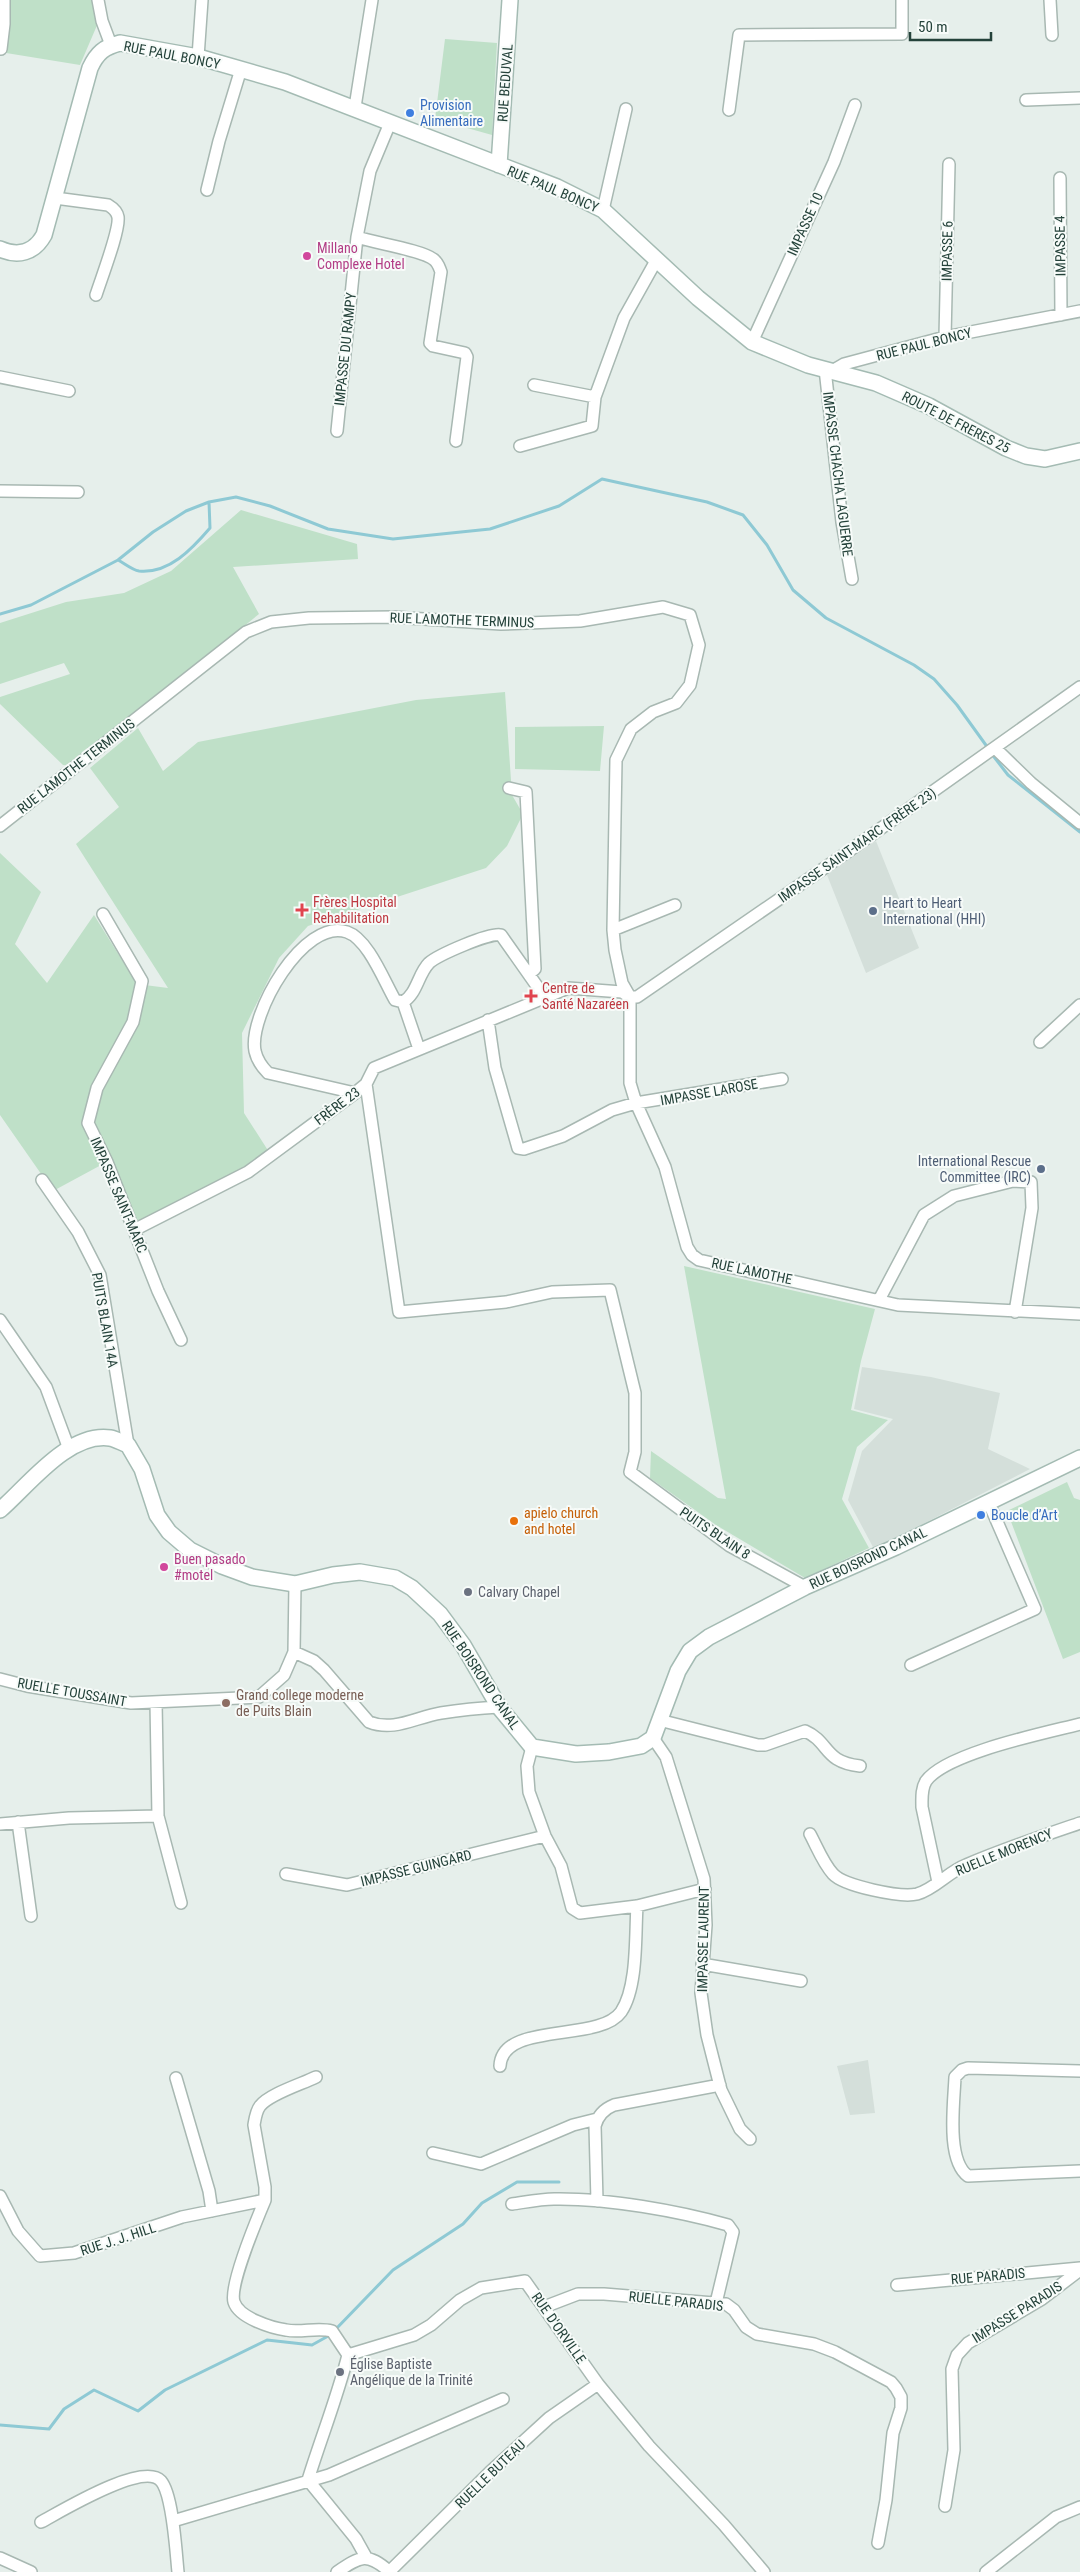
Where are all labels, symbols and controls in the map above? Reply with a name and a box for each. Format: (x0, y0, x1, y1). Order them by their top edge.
scale bar (910, 10, 991, 42)
text: 50 m (918, 18, 948, 36)
street label: RUE PAUL BONCY (122, 38, 222, 72)
street label: RUE BEDUVAL (494, 43, 516, 122)
place label: Provision Alimentaire (420, 97, 484, 129)
marker: Provision Alimentaire (404, 107, 416, 119)
street label: RUE PAUL BONCY (505, 162, 602, 216)
street label: IMPASSE 10 (784, 190, 826, 258)
street label: IMPASSE 4 (1051, 215, 1069, 276)
street label: IMPASSE 6 (938, 220, 956, 281)
place label: Millano Complexe Hotel (317, 240, 405, 272)
marker: Millano Complexe Hotel (301, 250, 313, 262)
street label: IMPASSE DU RAMPY (331, 291, 359, 406)
street label: RUE PAUL BONCY (875, 324, 974, 364)
street label: ROUTE DE FRERES 25 (899, 388, 1013, 456)
street label: IMPASSE CHACHA LAGUERRE (820, 391, 856, 557)
street label: RUE LAMOTHE TERMINUS (389, 609, 535, 631)
street label: RUE LAMOTHE TERMINUS (14, 715, 138, 817)
street label: IMPASSE SAINT-MARC (FRÈRE 23) (774, 783, 940, 907)
place label: Frères Hospital Rehabilitation (313, 894, 397, 926)
place label: Heart to Heart International (HHI) (883, 895, 986, 928)
marker: Frères Hospital Rehabilitation (295, 903, 309, 917)
marker: Heart to Heart International (HHI) (867, 905, 879, 917)
place label: Centre de Santé Nazaréen (542, 980, 629, 1012)
marker: Centre de Santé Nazaréen (524, 989, 538, 1003)
street label: IMPASSE LAROSE (659, 1076, 759, 1108)
street label: FRÈRE 23 (311, 1083, 363, 1128)
street label: IMPASSE SAINT-MARC (87, 1135, 151, 1255)
place label: International Rescue Committee (IRC) (918, 1153, 1031, 1186)
marker: International Rescue Committee (IRC) (1035, 1163, 1047, 1175)
street label: RUE LAMOTHE (710, 1255, 794, 1287)
street label: PUITS BLAIN 14A (89, 1271, 121, 1369)
street label: PUITS BLAIN 8 (677, 1504, 753, 1562)
place label: apielo church and hotel (524, 1505, 598, 1537)
place label: Boucle d’Art (991, 1507, 1058, 1523)
marker: Boucle d’Art (975, 1509, 987, 1521)
marker: apielo church and hotel (508, 1515, 520, 1527)
street label: RUE BOISROND CANAL (807, 1524, 929, 1592)
place label: Buen pasado #motel (174, 1551, 246, 1583)
marker: Buen pasado #motel (158, 1561, 170, 1573)
place label: Calvary Chapel (478, 1584, 560, 1600)
marker: Calvary Chapel (462, 1586, 474, 1598)
street label: RUE BOISROND CANAL (439, 1618, 523, 1733)
street label: RUELLE TOUSSAINT (16, 1675, 128, 1709)
place label: Grand college moderne de Puits Blain (236, 1687, 364, 1719)
marker: Grand college moderne de Puits Blain (220, 1697, 232, 1709)
street label: RUELLE MORENCY (953, 1825, 1055, 1879)
street label: IMPASSE GUINGARD (359, 1846, 473, 1890)
street label: IMPASSE LAURENT (694, 1886, 712, 1992)
street label: RUE J. J. HILL (78, 2219, 158, 2259)
street label: RUE PARADIS (950, 2265, 1026, 2287)
street label: IMPASSE PARADIS (969, 2278, 1065, 2346)
street label: RUELLE PARADIS (628, 2288, 724, 2314)
street label: RUE D'ORVILLE (529, 2289, 589, 2367)
place label: Église Baptiste Angélique de la Trinité (350, 2355, 473, 2388)
marker: Église Baptiste Angélique de la Trinité (334, 2366, 346, 2378)
street label: RUELLE BUTEAU (452, 2436, 528, 2511)

